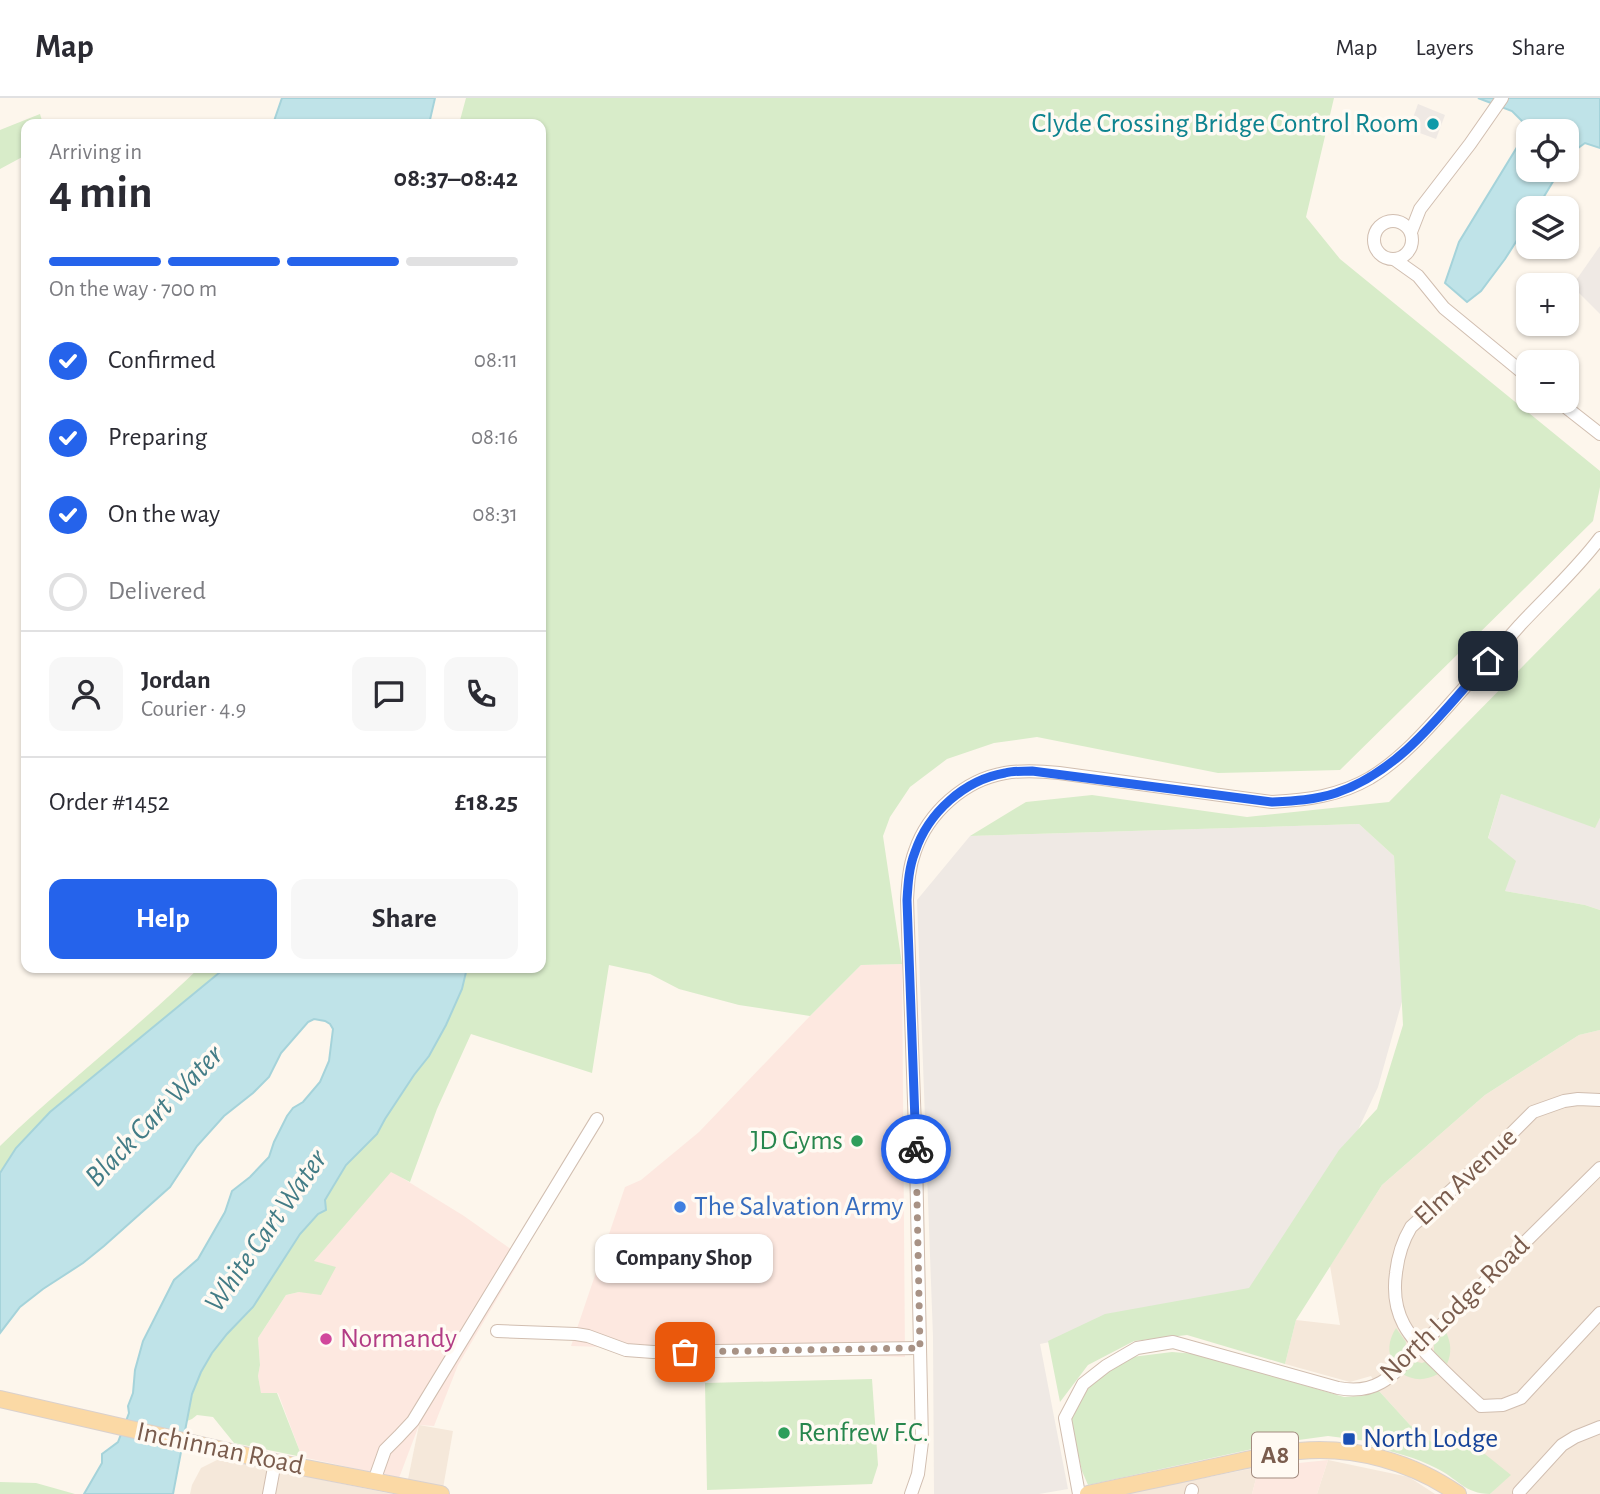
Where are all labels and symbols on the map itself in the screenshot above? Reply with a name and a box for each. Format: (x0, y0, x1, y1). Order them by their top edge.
place label: Clyde Crossing Bridge Control Room (1031, 110, 1419, 138)
marker: Clyde Crossing Bridge Control Room (1425, 116, 1441, 132)
pin (1458, 631, 1518, 691)
water label: Black Cart Water (79, 1039, 229, 1192)
courier (881, 1114, 951, 1184)
street label: Elm Avenue (1409, 1123, 1523, 1231)
place label: JD Gyms (751, 1127, 843, 1155)
marker: JD Gyms (849, 1133, 865, 1149)
water label: White Cart Water (199, 1143, 334, 1318)
place label: The Salvation Army (694, 1193, 903, 1221)
marker: The Salvation Army (672, 1199, 688, 1215)
street label: North Lodge Road (1375, 1231, 1535, 1387)
callout: Company Shop (596, 1233, 774, 1282)
pin (655, 1322, 715, 1382)
place label: Normandy (340, 1325, 457, 1353)
marker: Normandy (318, 1331, 334, 1347)
street label: Inchinnan Road (134, 1418, 306, 1480)
place label: Renfrew F.C. (798, 1419, 929, 1447)
marker: Renfrew F.C. (776, 1425, 792, 1441)
place label: North Lodge (1363, 1425, 1498, 1453)
marker: North Lodge (1341, 1431, 1357, 1447)
road number: A8 (1252, 1432, 1298, 1478)

